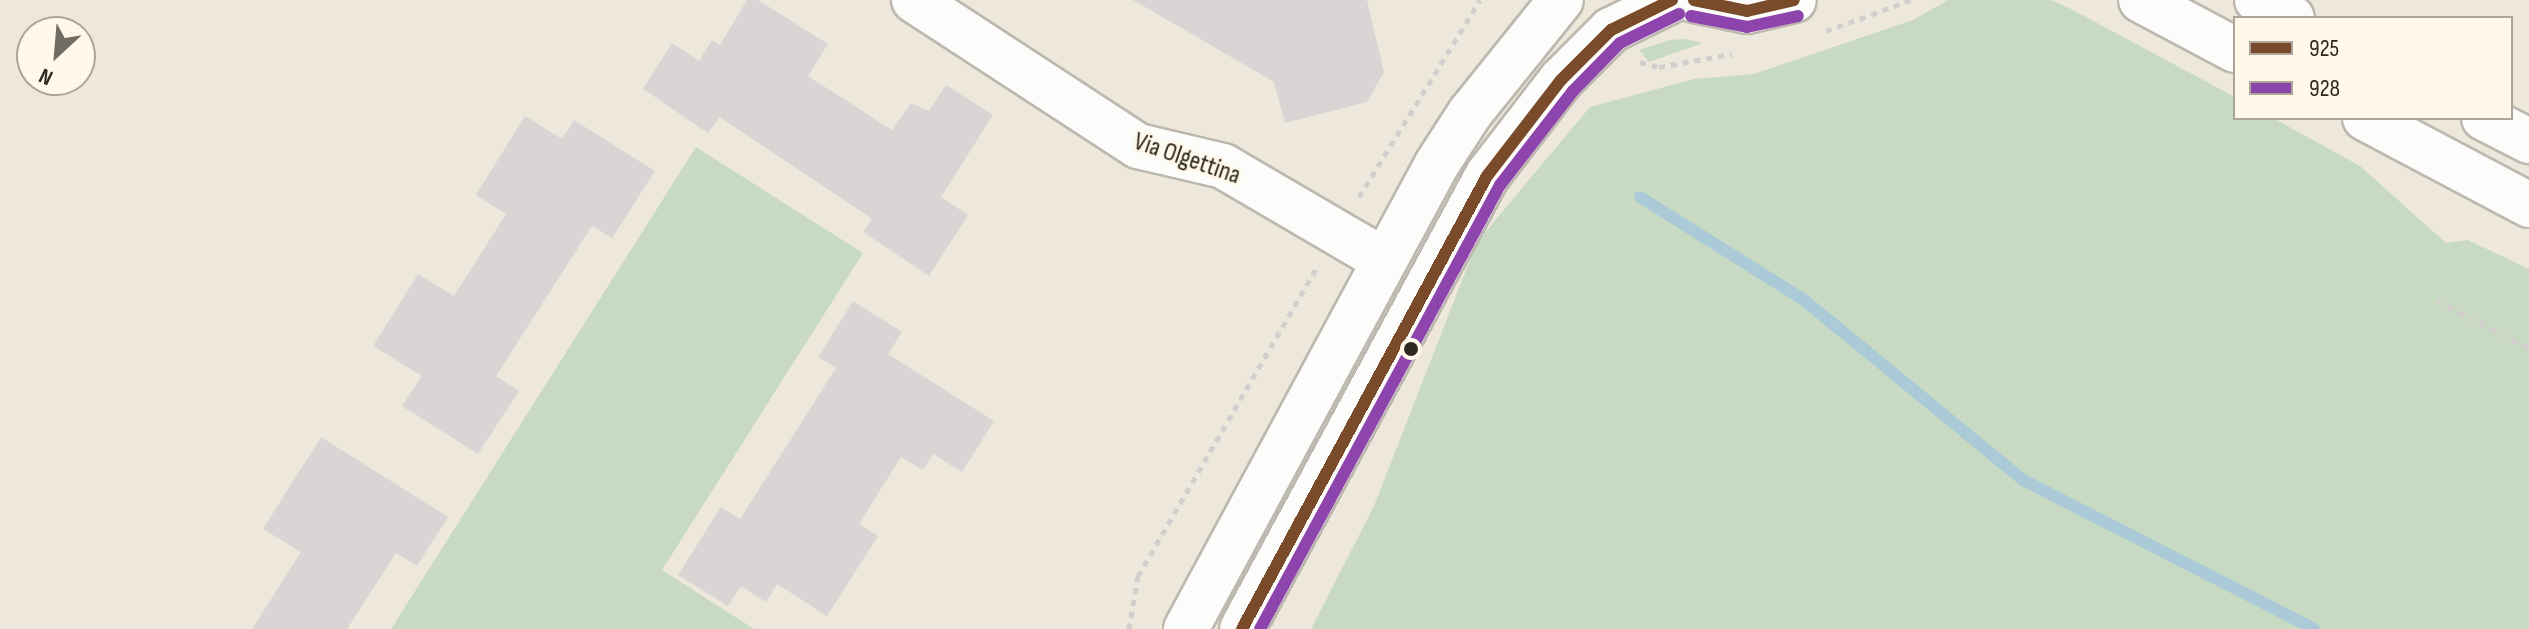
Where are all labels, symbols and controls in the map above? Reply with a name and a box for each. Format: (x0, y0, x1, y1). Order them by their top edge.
north arrow (16, 16, 96, 96)
legend (2233, 16, 2513, 120)
text: 925 (2309, 34, 2339, 63)
text: N (35, 62, 57, 91)
text: 928 (2309, 74, 2340, 103)
street label: Via Olgettina (1130, 126, 1244, 192)
unlabelled marker (1403, 341, 1419, 357)

